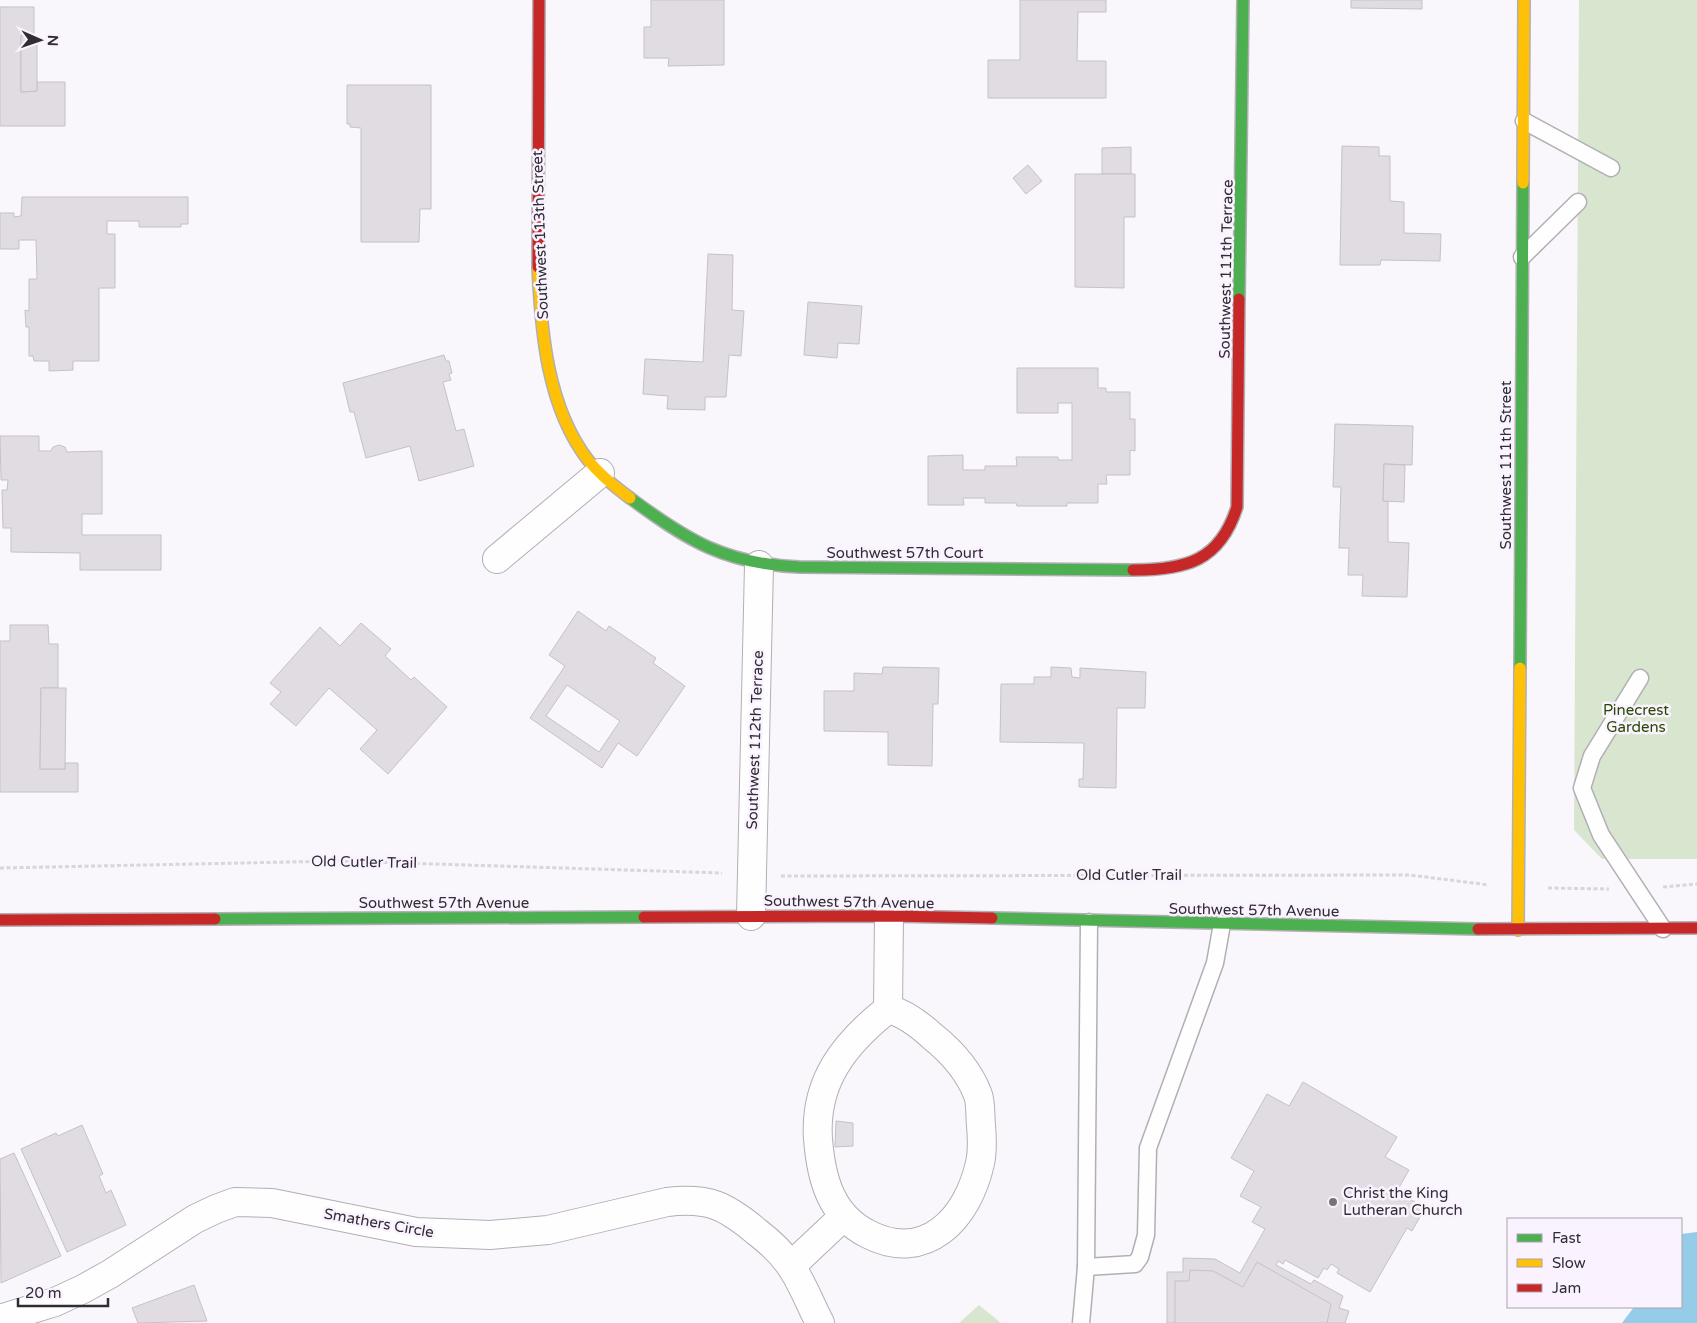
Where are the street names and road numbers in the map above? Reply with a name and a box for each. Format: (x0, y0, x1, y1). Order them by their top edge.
street label: Southwest 113th Street (528, 150, 552, 320)
street label: Southwest 111th Terrace (1215, 179, 1237, 359)
street label: Southwest 111th Street (1497, 380, 1515, 550)
street label: Southwest 57th Court (827, 544, 984, 562)
street label: Southwest 112th Terrace (743, 650, 767, 830)
street label: Old Cutler Trail (311, 852, 417, 872)
street label: Old Cutler Trail (1076, 866, 1182, 884)
street label: Southwest 57th Avenue (764, 892, 934, 912)
street label: Southwest 57th Avenue (359, 894, 529, 912)
street label: Southwest 57th Avenue (1169, 900, 1339, 920)
street label: Smathers Circle (323, 1204, 435, 1242)

